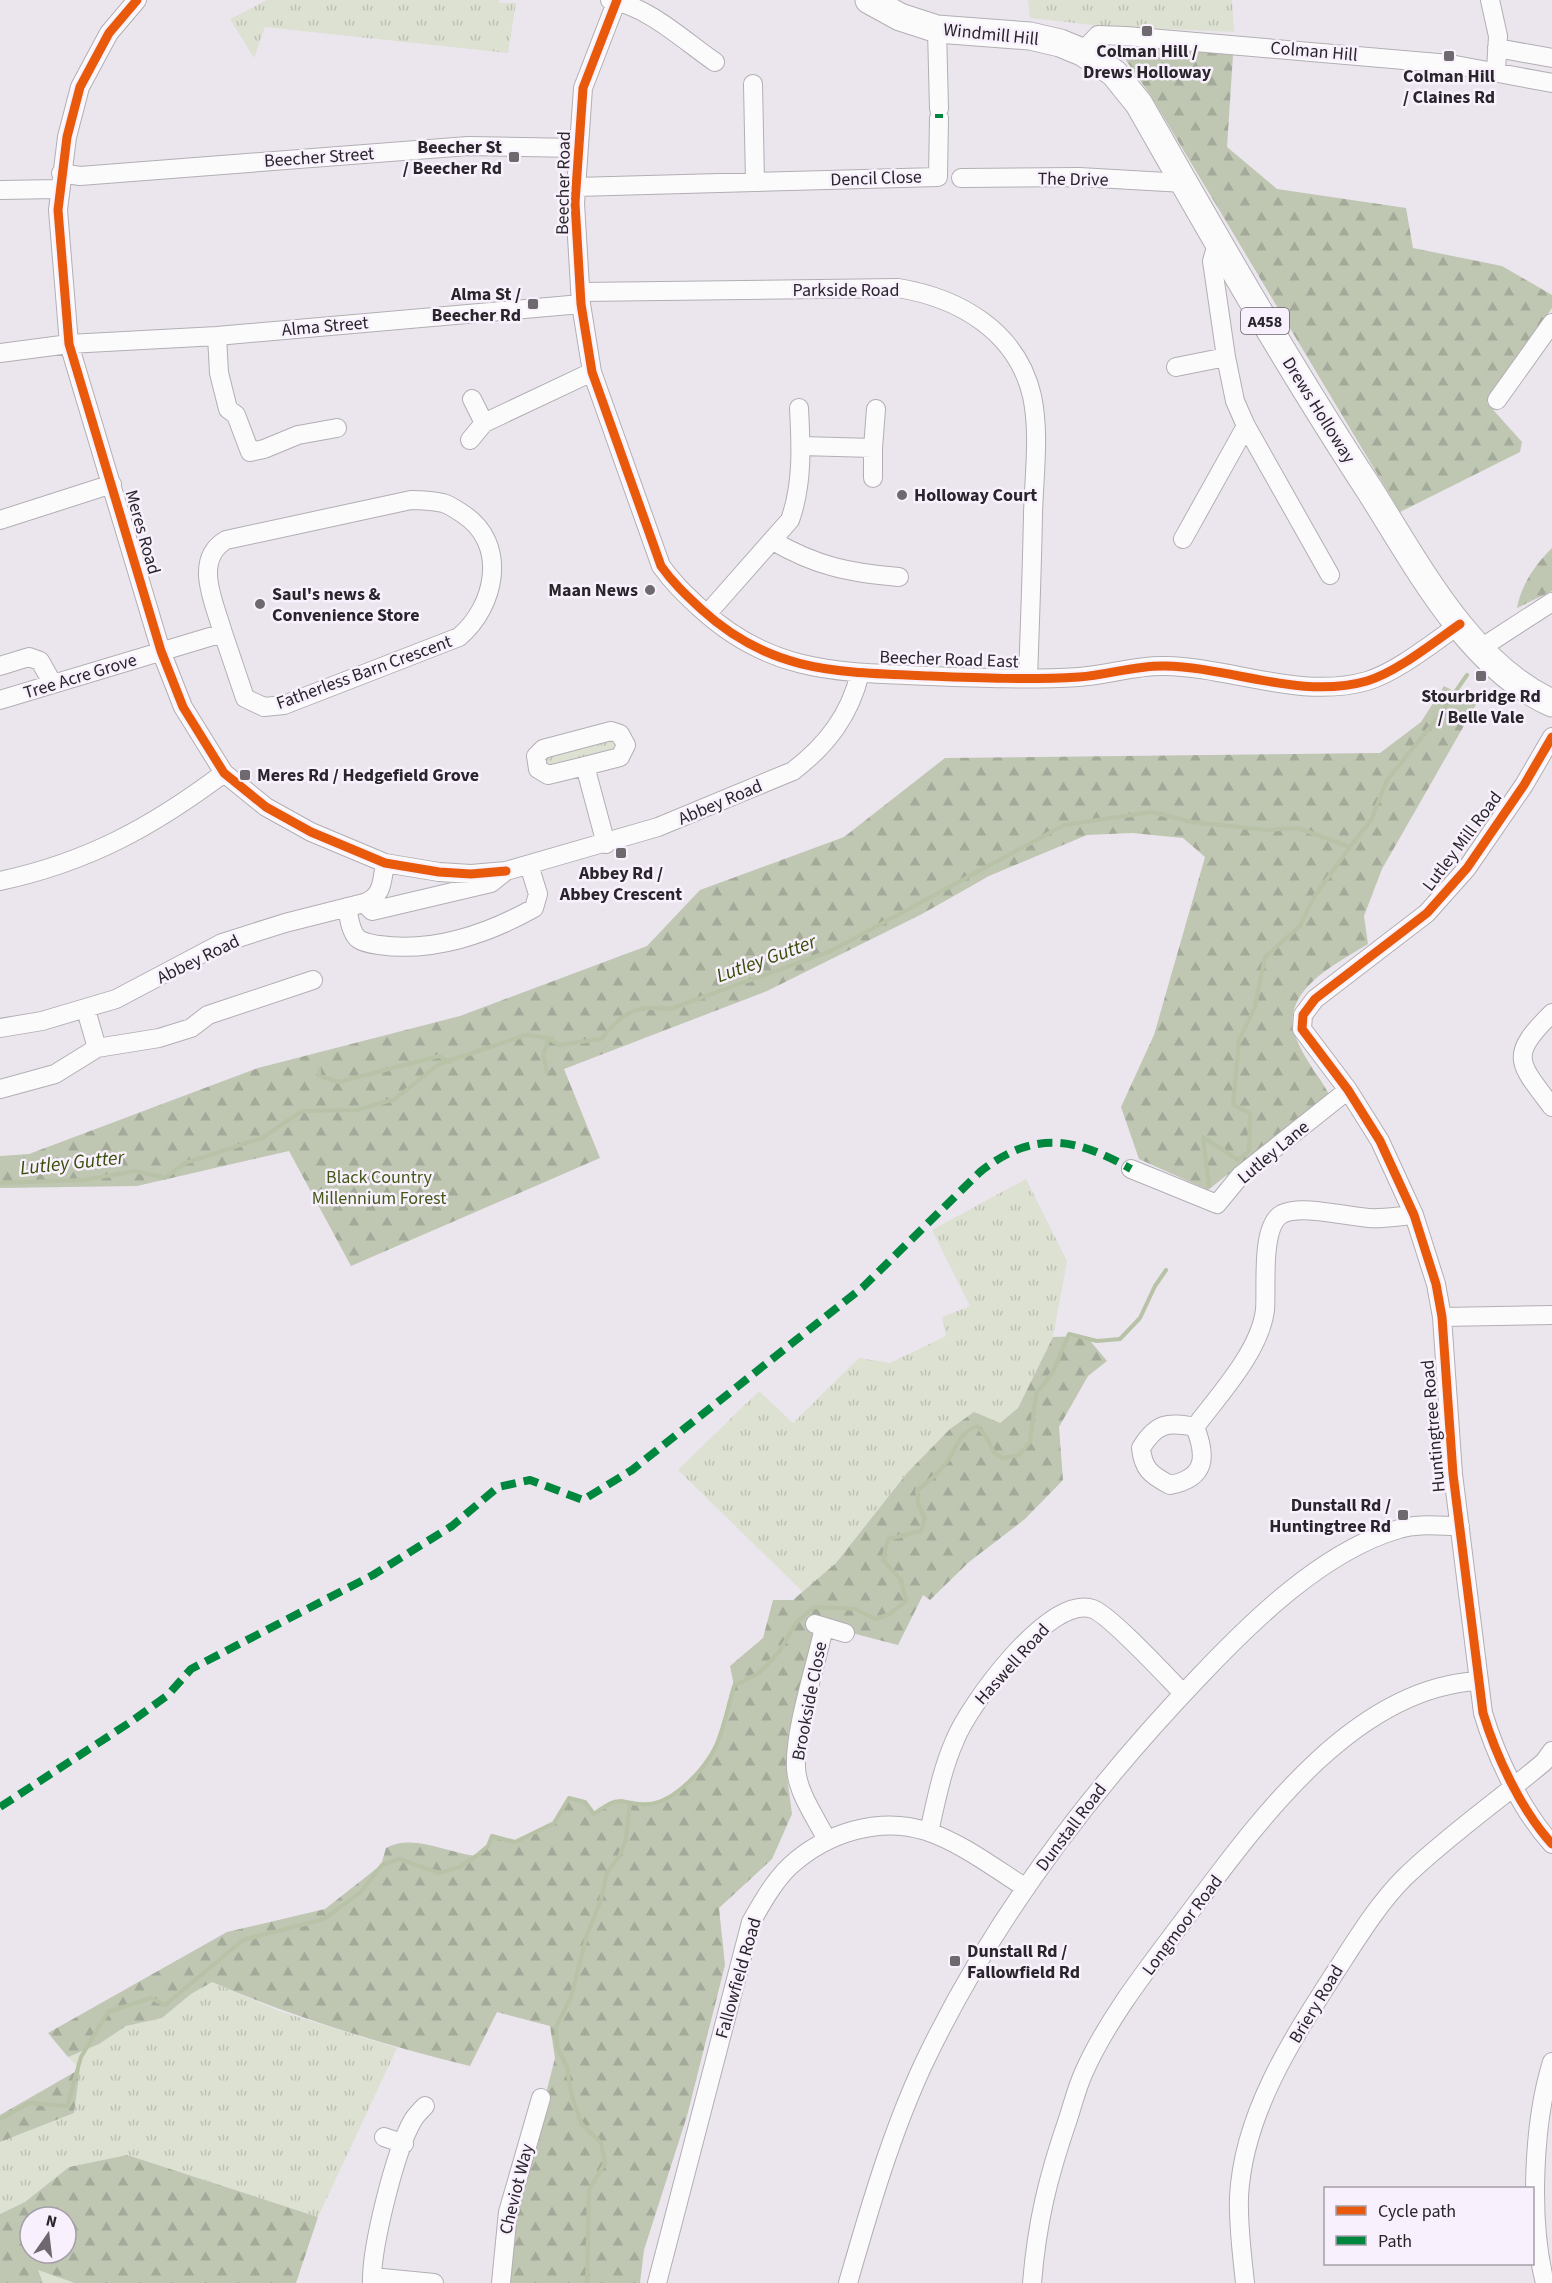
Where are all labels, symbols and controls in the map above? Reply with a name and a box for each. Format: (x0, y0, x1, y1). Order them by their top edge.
street label: Windmill Hill (942, 17, 1040, 52)
marker: Colman Hill / Drews Holloway (1140, 24, 1154, 38)
street label: Colman Hill (1269, 35, 1359, 68)
place label: Colman Hill / Drews Holloway (1083, 39, 1212, 85)
marker: Colman Hill / Claines Rd (1442, 49, 1456, 63)
place label: Colman Hill / Claines Rd (1403, 64, 1495, 110)
street label: Beecher Road (550, 131, 577, 235)
place label: Beecher St / Beecher Rd (403, 135, 502, 181)
street label: Beecher Street (263, 141, 375, 174)
marker: Beecher St / Beecher Rd (507, 150, 521, 164)
street label: Dencil Close (830, 164, 922, 193)
street label: The Drive (1037, 166, 1109, 193)
street label: Parkside Road (793, 278, 899, 303)
place label: Alma St / Beecher Rd (432, 282, 521, 328)
marker: Alma St / Beecher Rd (526, 297, 540, 311)
road number: A458 (1241, 308, 1289, 334)
street label: Alma Street (281, 310, 369, 343)
street label: Drews Holloway (1276, 352, 1362, 469)
place label: Holloway Court (914, 483, 1037, 508)
street label: Meres Road (119, 487, 166, 577)
marker: Holloway Court (895, 488, 909, 502)
place label: Maan News (548, 578, 638, 603)
place label: Saul's news & Convenience Store (272, 582, 419, 628)
marker: Maan News (643, 583, 657, 597)
marker: Saul's news & Convenience Store (253, 597, 267, 611)
street label: Fatherless Barn Crescent (273, 629, 455, 716)
street label: Beecher Road East (879, 645, 1019, 674)
street label: Tree Acre Grove (21, 647, 140, 706)
marker: Stourbridge Rd / Belle Vale (1474, 669, 1488, 683)
place label: Stourbridge Rd / Belle Vale (1421, 684, 1541, 730)
place label: Meres Rd / Hedgefield Grove (257, 763, 479, 788)
marker: Meres Rd / Hedgefield Grove (238, 768, 252, 782)
street label: Abbey Road (674, 773, 766, 831)
street label: Lutley Mill Road (1417, 786, 1508, 896)
marker: Abbey Rd / Abbey Crescent (614, 846, 628, 860)
place label: Abbey Rd / Abbey Crescent (559, 861, 682, 907)
water label: Lutley Gutter (712, 928, 821, 990)
street label: Abbey Road (153, 929, 244, 990)
street label: Lutley Lane (1232, 1115, 1315, 1190)
water label: Lutley Gutter (19, 1143, 127, 1182)
park label: Black Country Millennium Forest (312, 1165, 446, 1211)
street label: Huntingtree Road (1415, 1359, 1452, 1493)
place label: Dunstall Rd / Huntingtree Rd (1269, 1493, 1391, 1539)
marker: Dunstall Rd / Huntingtree Rd (1396, 1508, 1410, 1522)
street label: Haswell Road (969, 1618, 1056, 1710)
street label: Brookside Close (786, 1639, 833, 1763)
street label: Dunstall Road (1030, 1778, 1113, 1876)
street label: Longmoor Road (1136, 1870, 1229, 1981)
street label: Fallowfield Road (709, 1915, 768, 2041)
place label: Dunstall Rd / Fallowfield Rd (967, 1939, 1080, 1985)
marker: Dunstall Rd / Fallowfield Rd (948, 1954, 962, 1968)
street label: Briery Road (1283, 1960, 1350, 2048)
street label: Cheviot Way (493, 2141, 540, 2237)
legend (1324, 2187, 1534, 2265)
text: Cycle path (1378, 2199, 1456, 2224)
north arrow (18, 2205, 78, 2265)
text: N (44, 2209, 59, 2233)
text: Path (1378, 2229, 1412, 2254)

